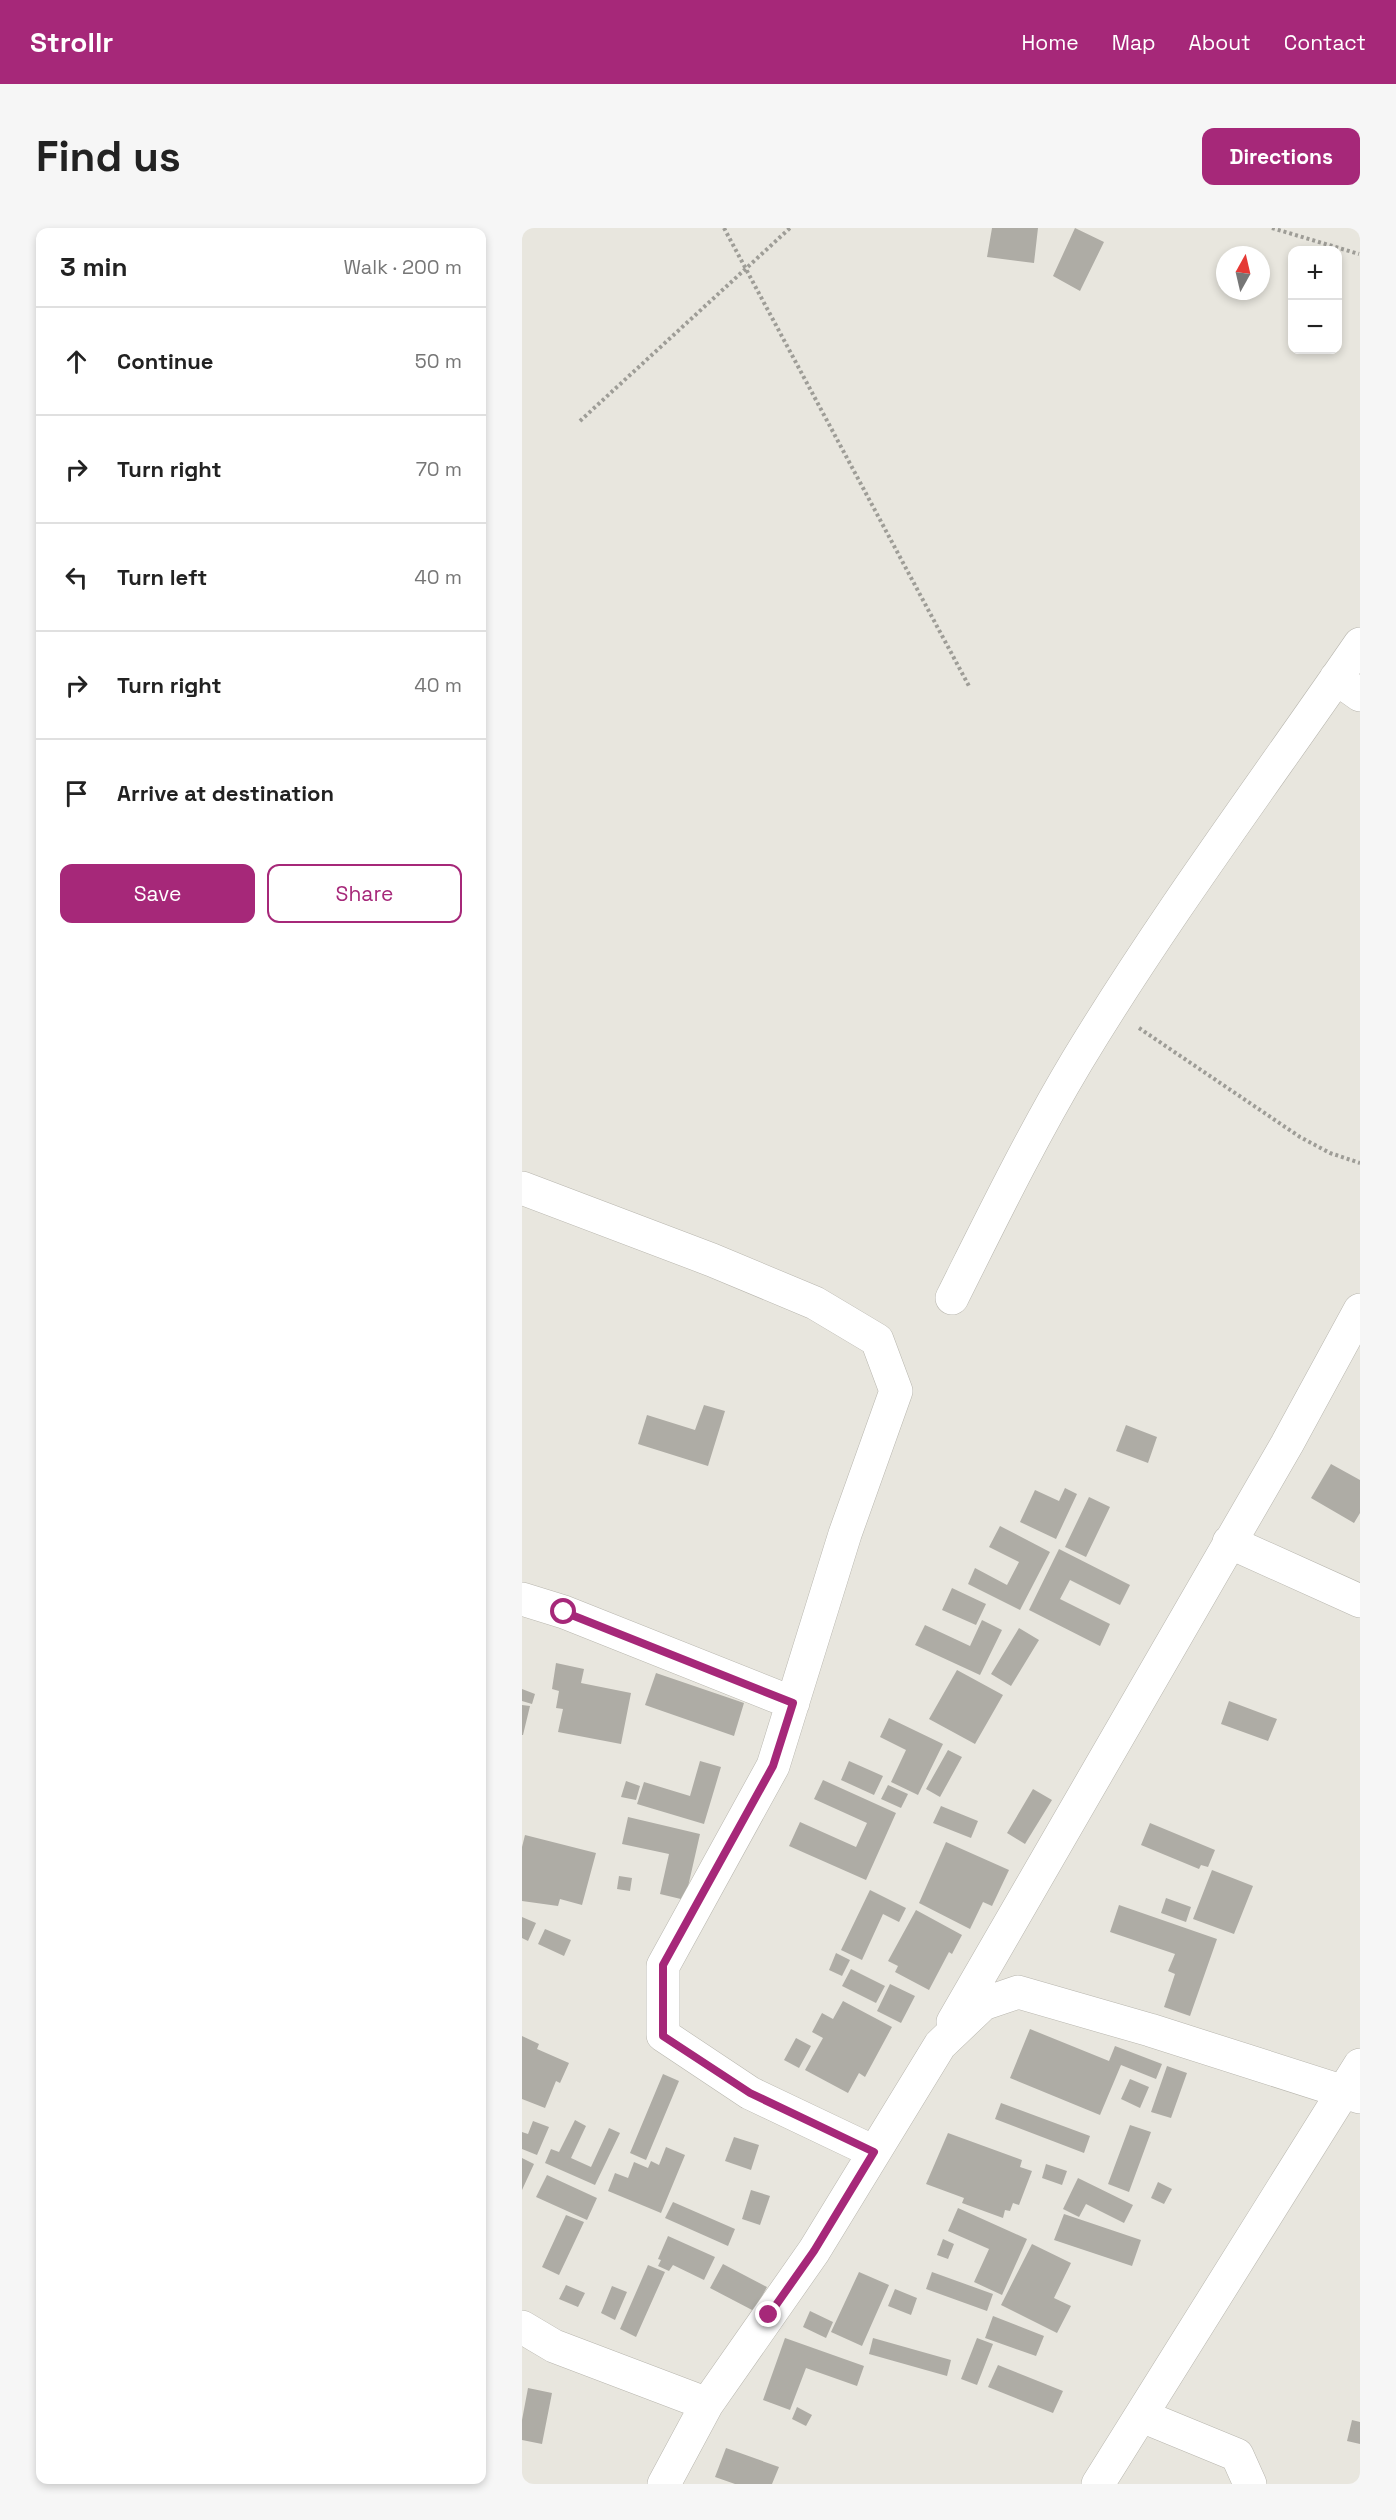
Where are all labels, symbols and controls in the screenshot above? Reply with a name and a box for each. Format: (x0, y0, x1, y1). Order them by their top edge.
text: Strollr (30, 24, 113, 60)
text: Home (1021, 29, 1079, 56)
text: Map (1112, 29, 1156, 56)
text: About (1189, 29, 1251, 56)
text: Contact (1284, 29, 1366, 56)
button: Directions (1202, 128, 1360, 185)
text: Find us (36, 130, 181, 183)
north arrow (1216, 246, 1270, 300)
map controls (1288, 246, 1342, 354)
button: + (1288, 246, 1342, 300)
text: 3 min (60, 250, 128, 284)
text: Walk · 200 m (343, 254, 462, 280)
button: − (1288, 300, 1342, 354)
icon: ahead (60, 345, 93, 378)
text: Continue (117, 347, 213, 375)
text: 50 m (415, 348, 462, 374)
icon: right (60, 453, 93, 486)
text: Turn right (117, 455, 222, 483)
text: 70 m (416, 456, 462, 482)
icon: left (60, 561, 93, 594)
text: Turn left (117, 563, 207, 591)
text: 40 m (414, 564, 462, 590)
icon: right (60, 669, 93, 702)
text: Turn right (117, 671, 222, 699)
text: 40 m (414, 672, 462, 698)
icon: arrive (60, 777, 93, 810)
text: Arrive at destination (117, 779, 334, 807)
button: Save (60, 864, 255, 923)
button: Share (267, 864, 462, 923)
route start (550, 1598, 576, 1624)
route end (755, 2301, 781, 2327)

